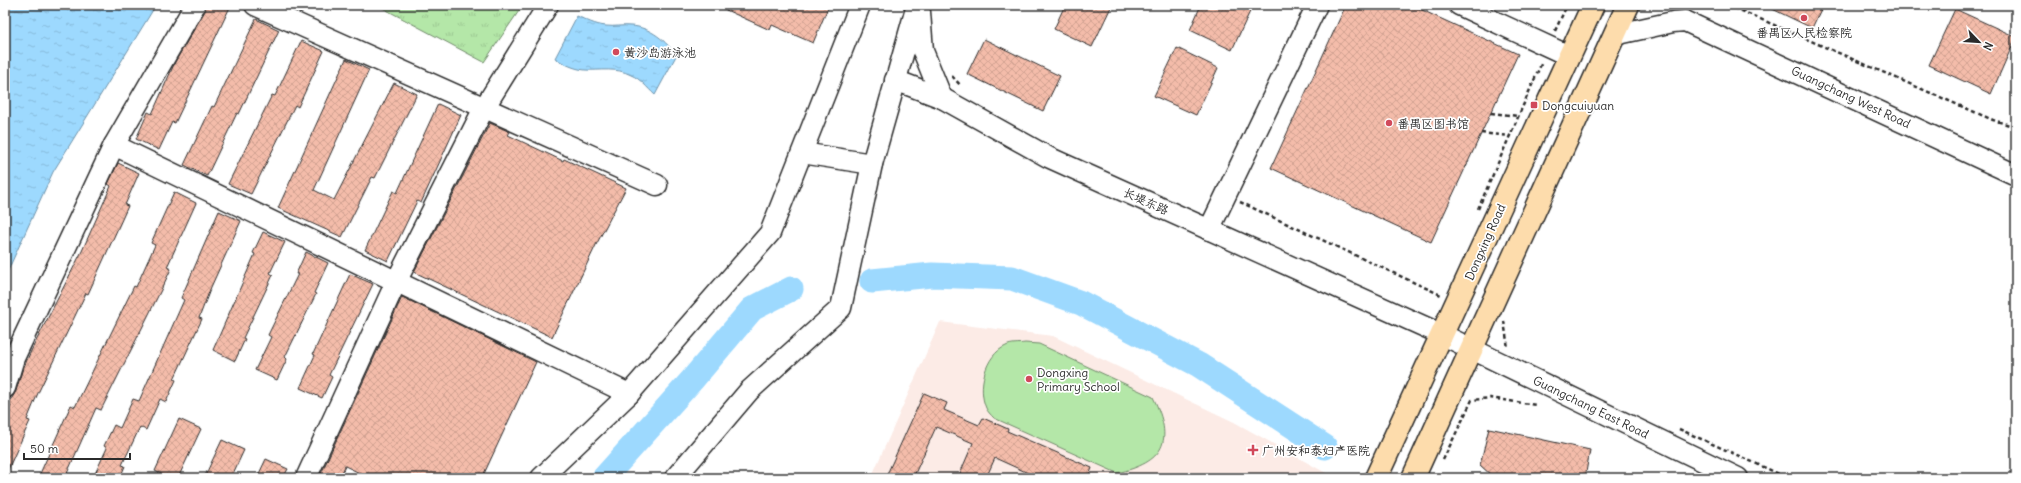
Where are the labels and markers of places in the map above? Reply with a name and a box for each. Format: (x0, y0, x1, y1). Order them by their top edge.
marker: 番禺区人民检察院 (1799, 13, 1809, 23)
place label: 番禺区人民检察院 (1756, 25, 1852, 40)
place label: 黄沙岛游泳池 (624, 45, 696, 60)
marker: 黄沙岛游泳池 (611, 47, 621, 57)
place label: Dongcuiyuan (1542, 98, 1614, 113)
marker: Dongcuiyuan (1529, 100, 1539, 110)
place label: 番禺区图书馆 (1397, 116, 1469, 131)
marker: 番禺区图书馆 (1384, 118, 1394, 128)
place label: Dongxing Primary School (1037, 365, 1120, 394)
marker: Dongxing Primary School (1024, 374, 1034, 384)
place label: 广州安和泰妇产医院 (1262, 443, 1370, 458)
marker: 广州安和泰妇产医院 (1247, 444, 1259, 456)

